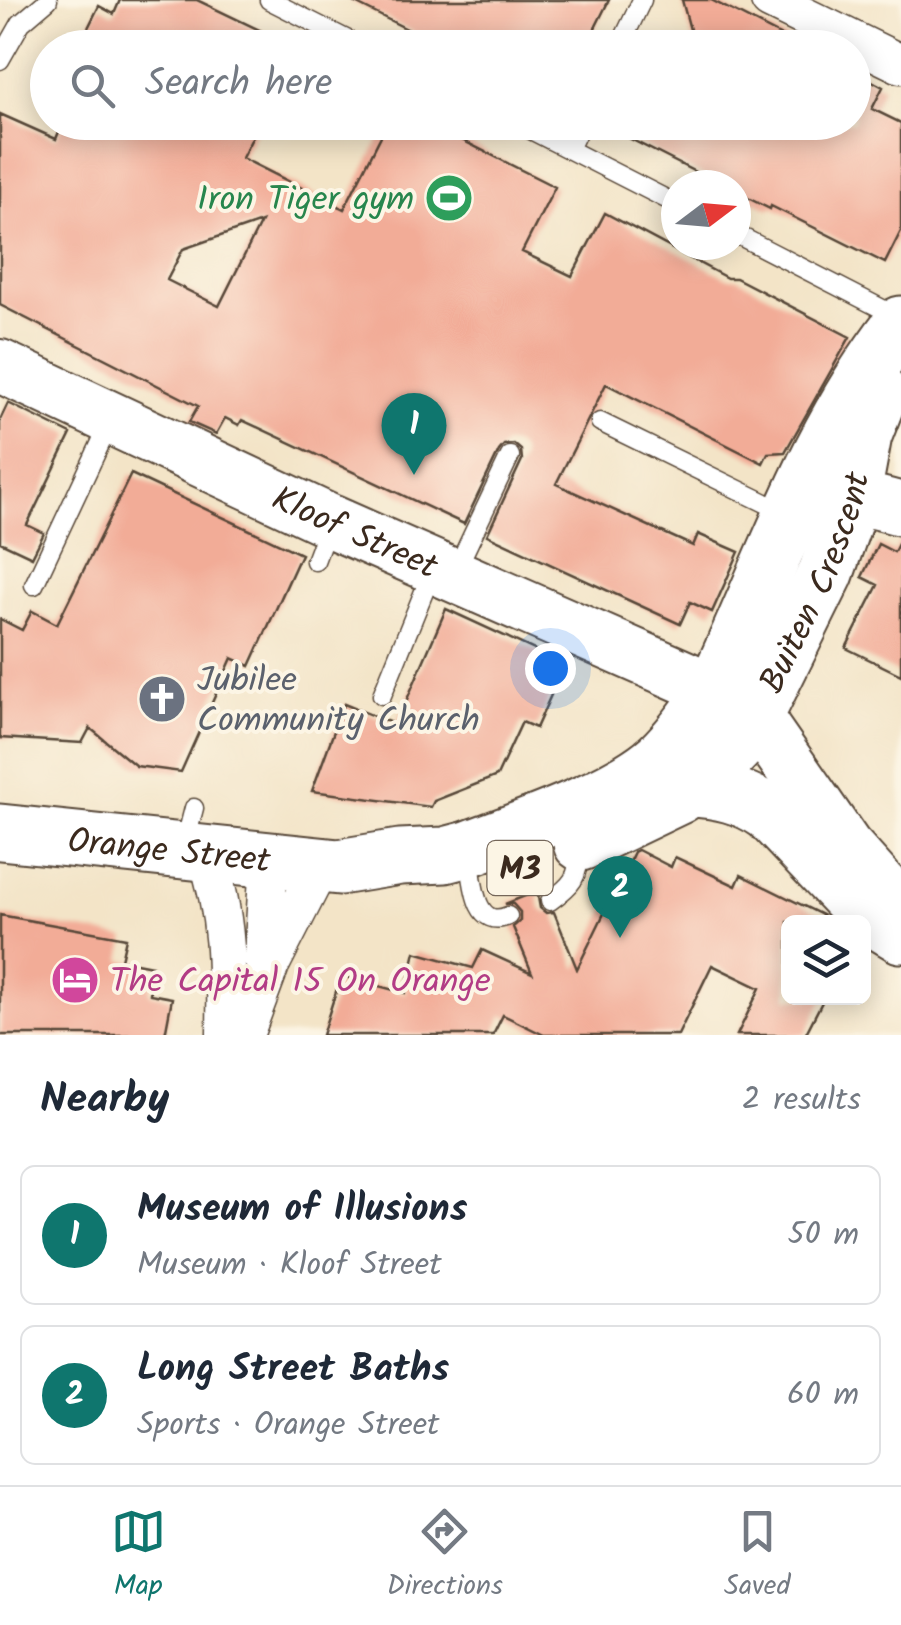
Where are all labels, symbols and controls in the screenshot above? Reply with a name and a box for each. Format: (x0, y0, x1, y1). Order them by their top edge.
search box (30, 30, 871, 140)
text: Search here (145, 55, 332, 115)
icon: search (65, 58, 120, 113)
north arrow (661, 170, 751, 260)
sports icon: Iron Tiger gym (423, 172, 475, 224)
place label: Iron Tiger gym (197, 173, 414, 229)
pin: 1 (382, 392, 446, 475)
street label: Buiten Crescent (746, 467, 888, 704)
street label: Kloof Street (262, 472, 447, 596)
your location (525, 643, 576, 694)
place label: Jubilee Community Church (197, 654, 480, 750)
church icon: Jubilee Community Church (136, 673, 188, 725)
street label: Orange Street (65, 814, 273, 891)
road number: M3 (488, 841, 552, 895)
pin: 2 (588, 856, 652, 938)
map controls (781, 915, 871, 1005)
button: layers (781, 915, 871, 1005)
hotel icon: The Capital 15 On Orange (49, 954, 101, 1006)
place label: The Capital 15 On Orange (110, 955, 491, 1011)
text: Nearby (40, 1067, 169, 1134)
text: 2 results (742, 1075, 861, 1126)
text: Museum of Illusions (137, 1180, 467, 1240)
text: 1 (70, 1210, 79, 1261)
text: 50 m (788, 1210, 859, 1261)
text: Museum · Kloof Street (137, 1240, 442, 1291)
text: Long Street Baths (137, 1340, 449, 1400)
text: 2 (65, 1370, 84, 1421)
text: 60 m (787, 1370, 859, 1421)
text: Sports · Orange Street (137, 1400, 440, 1451)
tab: Map (111, 1504, 166, 1609)
tab: Directions (387, 1504, 503, 1609)
tab: Saved (724, 1504, 790, 1609)

